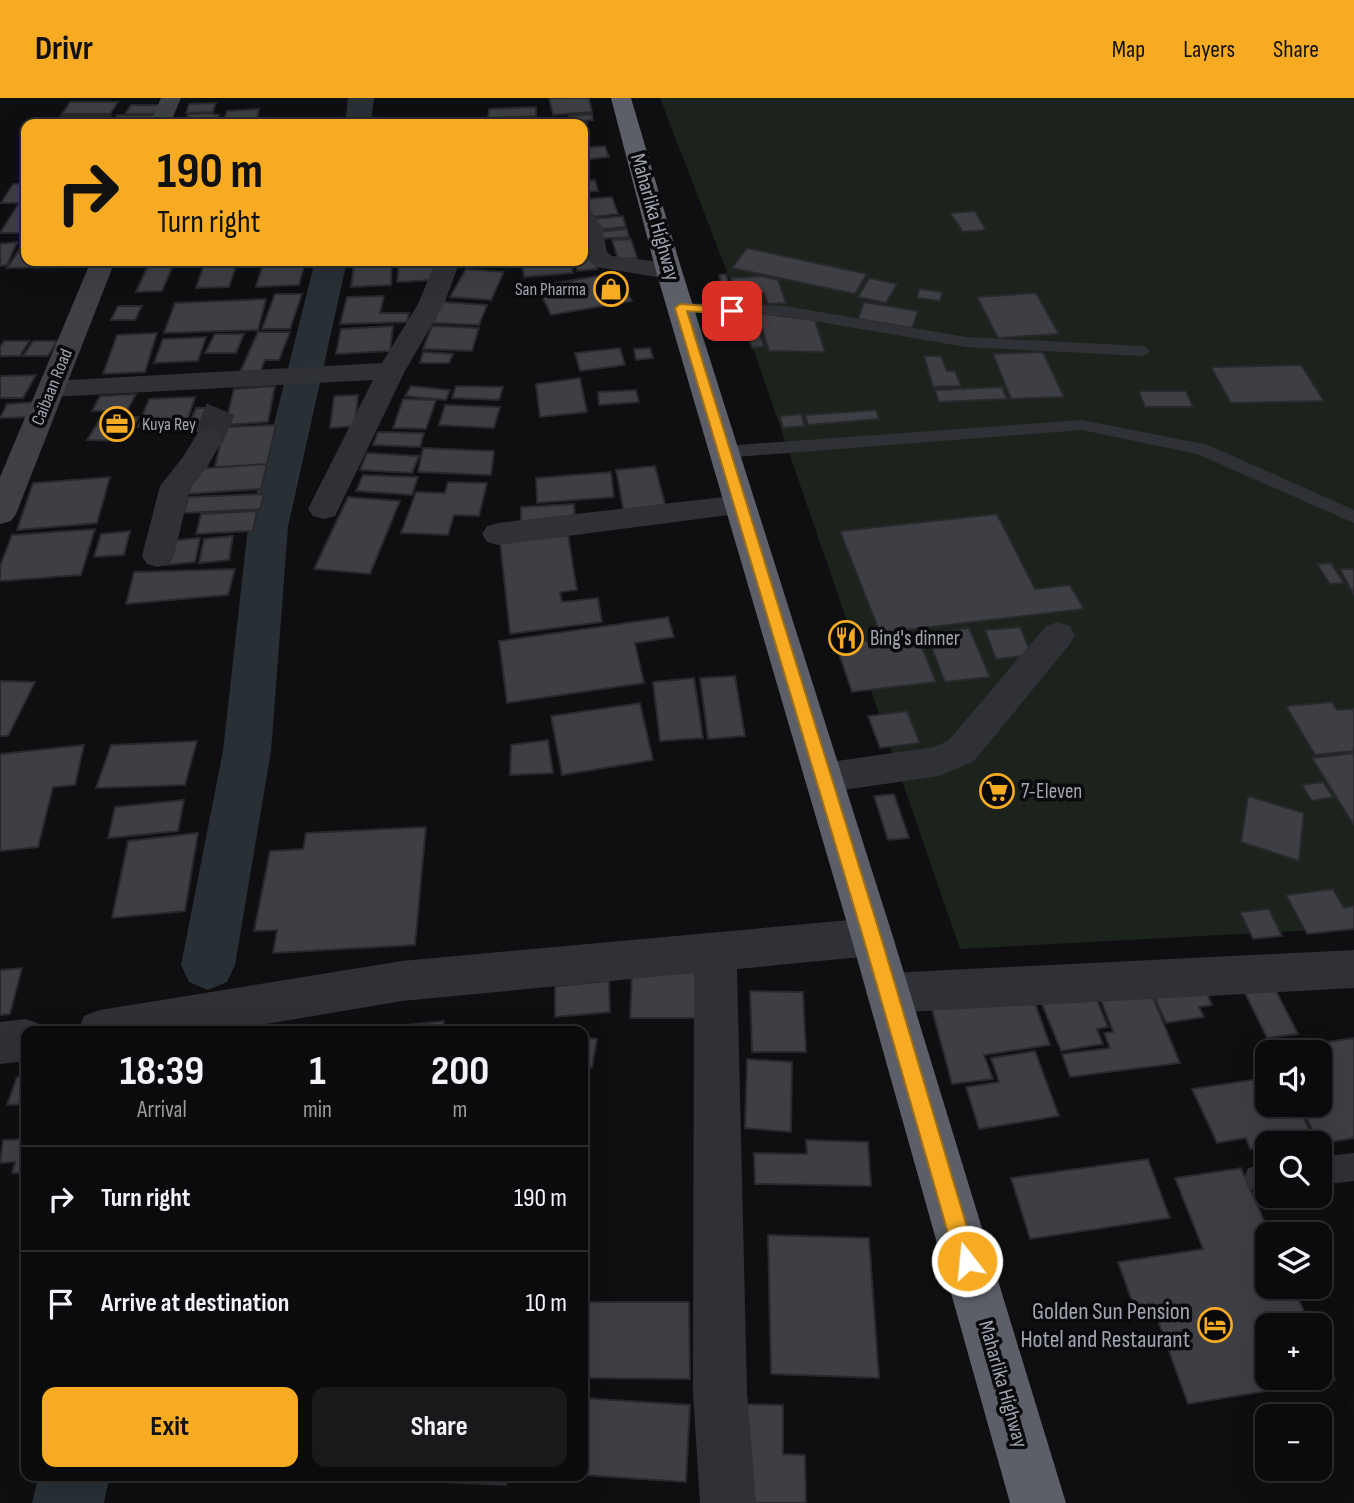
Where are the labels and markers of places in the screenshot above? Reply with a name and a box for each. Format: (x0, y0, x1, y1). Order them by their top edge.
shop icon: San Pharma (592, 270, 630, 308)
place label: San Pharma (515, 279, 586, 300)
pin (702, 281, 762, 341)
office icon: Kuya Rey (98, 405, 136, 443)
place label: Kuya Rey (142, 414, 196, 435)
restaurant icon: Bing's dinner (827, 619, 865, 657)
place label: Bing's dinner (870, 626, 960, 651)
supermarket icon: 7-Eleven (978, 772, 1016, 810)
place label: 7-Eleven (1021, 779, 1082, 804)
place label: Golden Sun Pension Hotel and Restaurant (1020, 1297, 1190, 1354)
hotel icon: Golden Sun Pension Hotel and Restaurant (1196, 1306, 1234, 1344)

